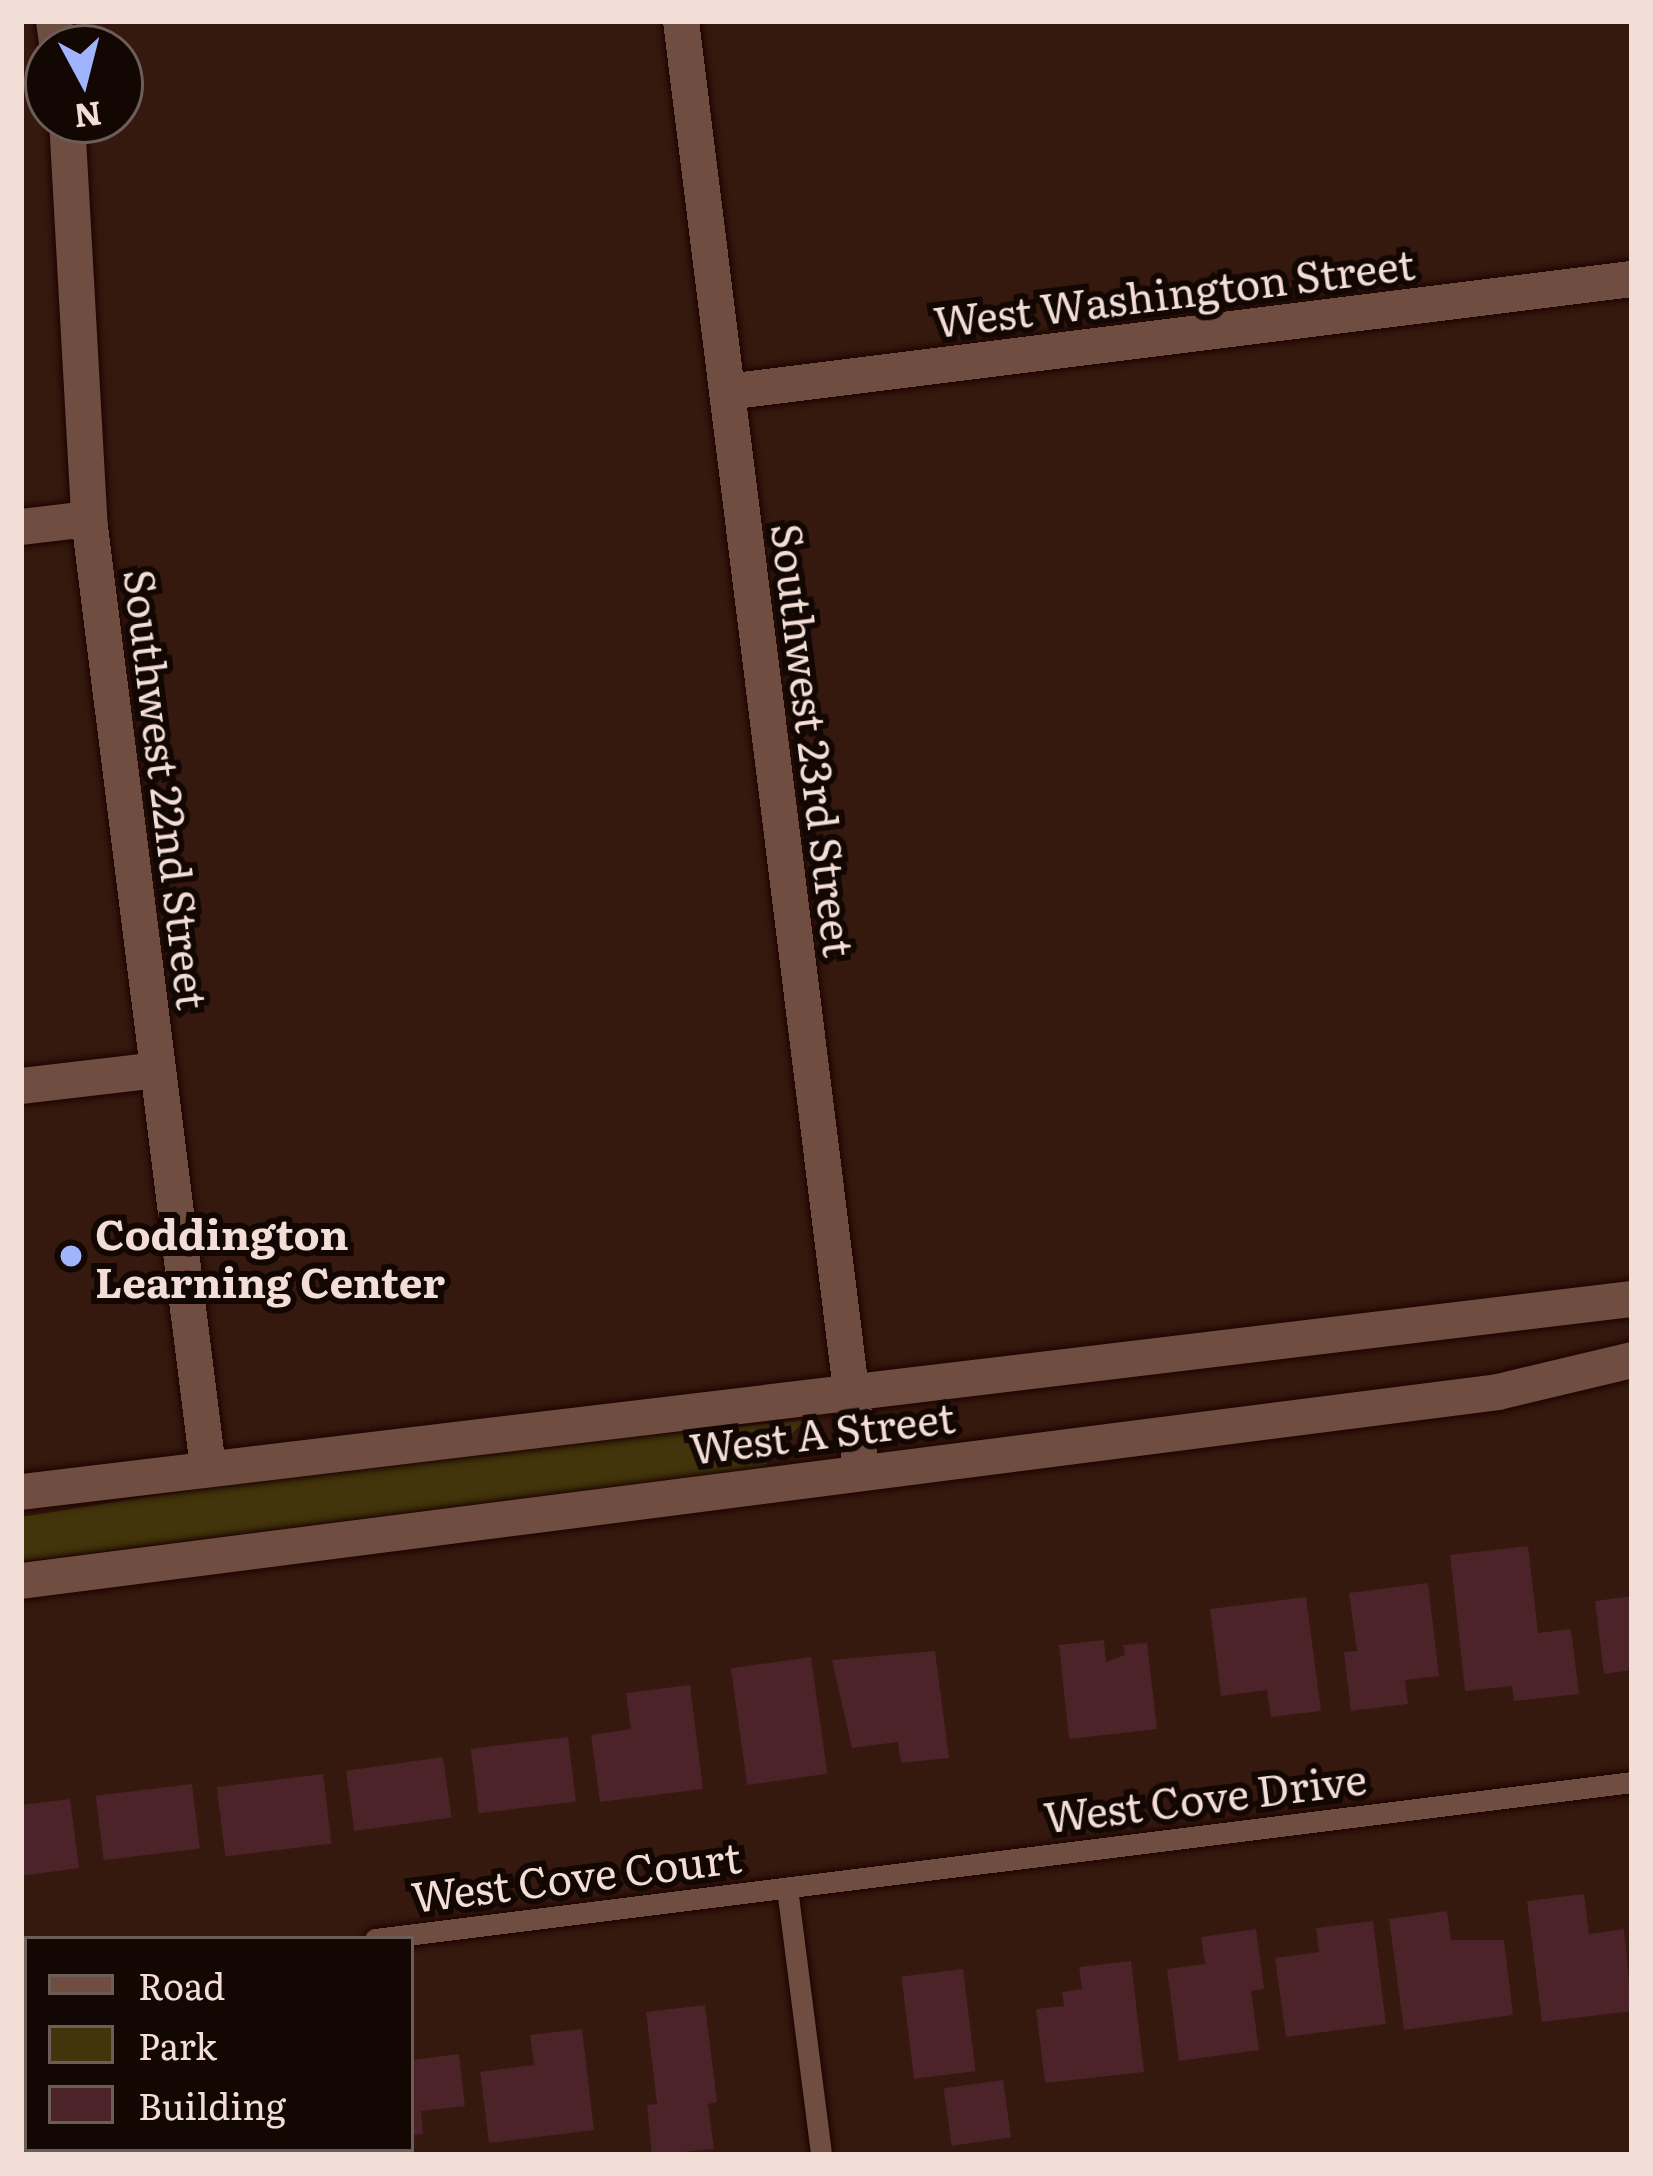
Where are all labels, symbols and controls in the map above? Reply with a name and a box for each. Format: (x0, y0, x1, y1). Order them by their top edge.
north arrow (24, 24, 144, 144)
text: N (71, 91, 105, 143)
street label: West Washington Street (931, 236, 1417, 346)
street label: Southwest 23rd Street (763, 520, 867, 960)
street label: Southwest 22nd Street (116, 566, 220, 1012)
place label: Coddington Learning Center (95, 1207, 445, 1306)
marker: Coddington Learning Center (58, 1243, 84, 1269)
street label: West A Street (687, 1390, 957, 1472)
street label: West Cove Drive (1041, 1751, 1369, 1841)
street label: West Cove Court (408, 1830, 744, 1920)
legend (24, 1936, 414, 2152)
text: Road (138, 1958, 225, 2011)
text: Park (138, 2018, 217, 2071)
text: Building (138, 2078, 286, 2131)

